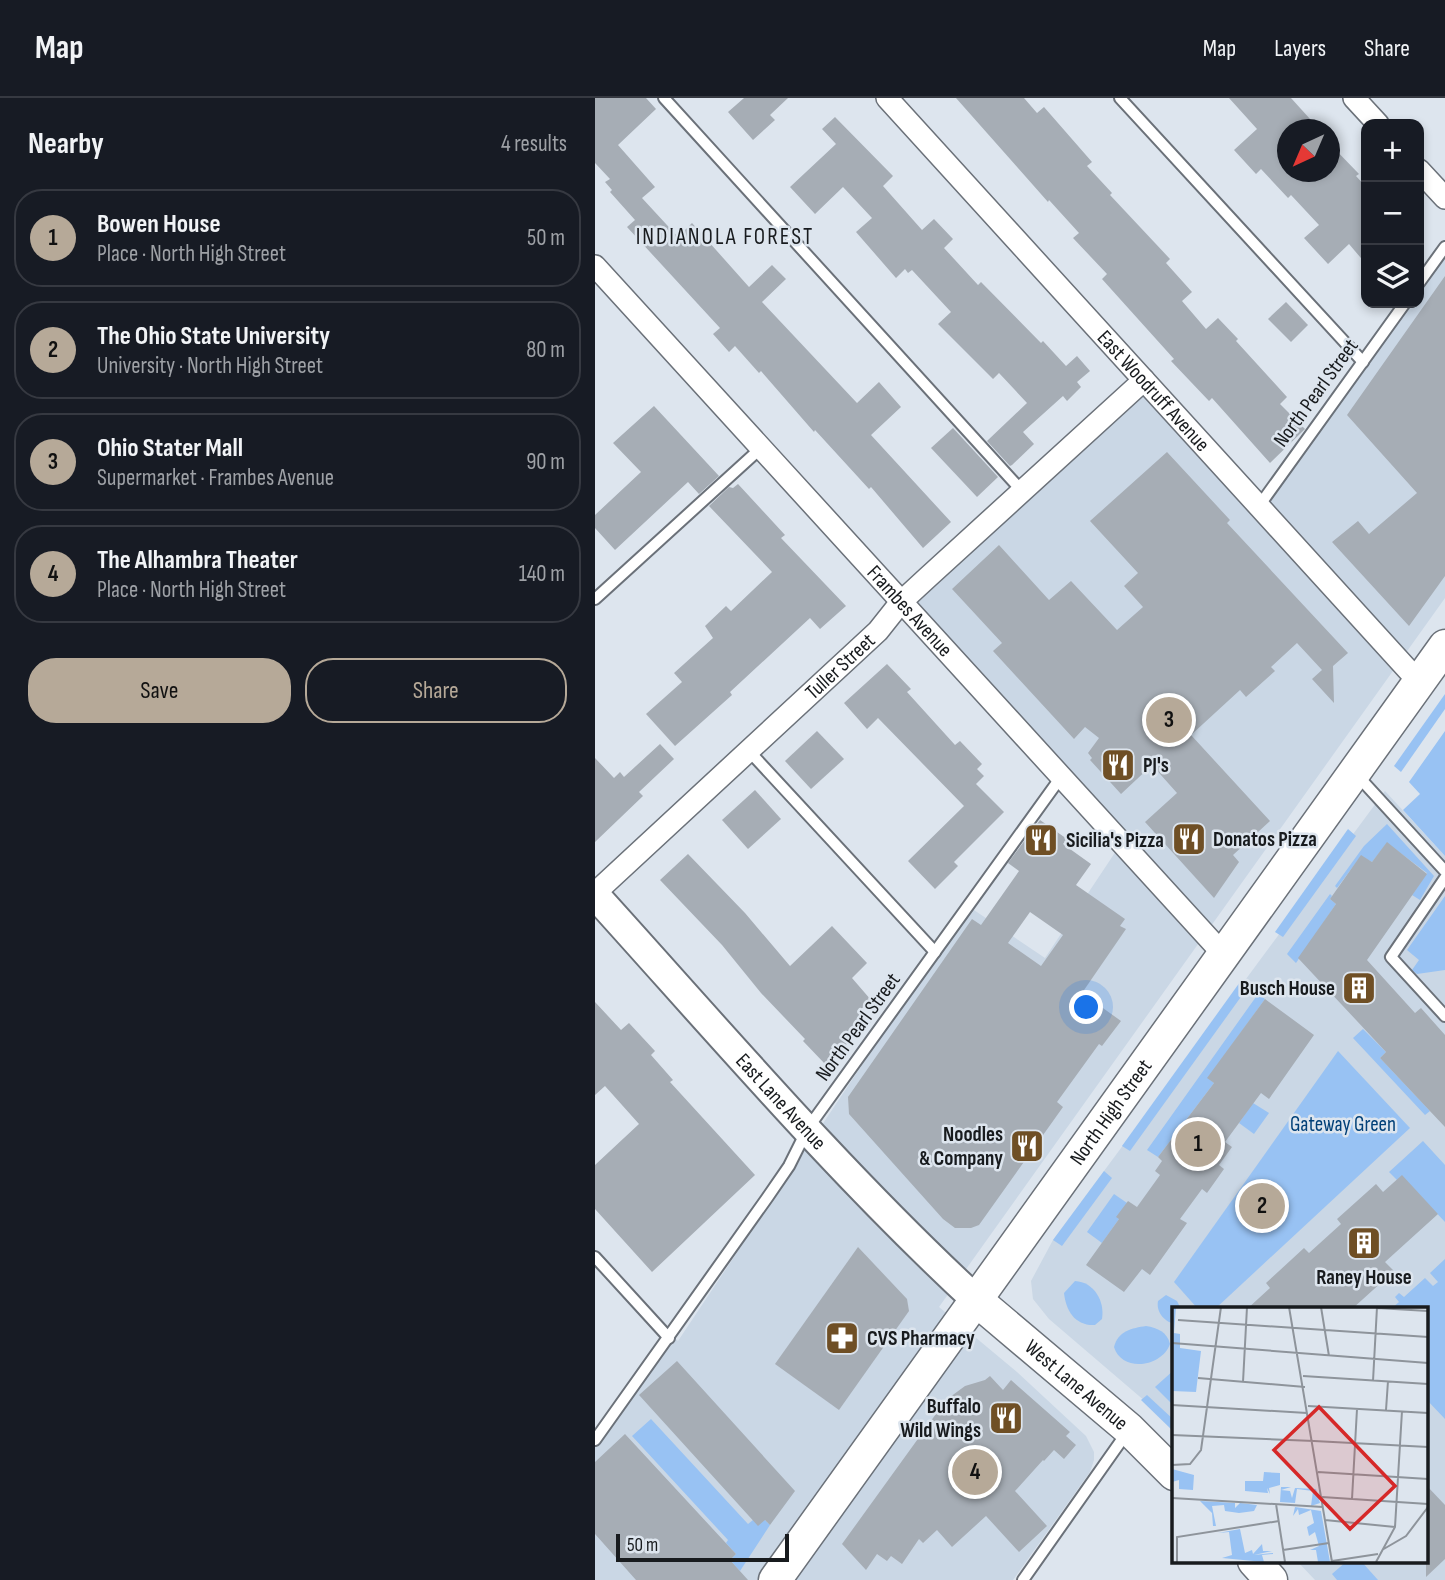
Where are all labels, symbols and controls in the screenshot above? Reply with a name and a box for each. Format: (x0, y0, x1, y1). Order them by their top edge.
text: Map (35, 28, 84, 68)
text: Map (1203, 34, 1236, 63)
text: Layers (1274, 34, 1326, 63)
text: Share (1364, 34, 1410, 63)
north arrow (1277, 119, 1340, 182)
map controls (1361, 119, 1424, 308)
button: + (1361, 119, 1424, 182)
text: Nearby (28, 126, 104, 162)
text: 4 results (501, 130, 567, 158)
button: − (1361, 182, 1424, 245)
text: Bowen House (97, 209, 221, 240)
district label: INDIANOLA FOREST (636, 223, 814, 251)
text: 1 (48, 224, 58, 252)
text: 50 m (527, 224, 565, 252)
text: Place · North High Street (97, 240, 286, 268)
button: layers (1361, 245, 1424, 308)
text: The Ohio State University (97, 321, 330, 352)
street label: East Woodruff Avenue (1092, 325, 1215, 456)
street label: North Pearl Street (1268, 334, 1364, 452)
text: 2 (48, 336, 58, 364)
text: 80 m (526, 336, 565, 364)
text: University · North High Street (97, 352, 323, 380)
text: Ohio Stater Mall (97, 433, 243, 464)
text: 3 (48, 448, 58, 476)
text: 90 m (526, 448, 565, 476)
text: Supermarket · Frambes Avenue (97, 464, 334, 492)
text: The Alhambra Theater (97, 545, 298, 576)
text: 4 (48, 560, 58, 588)
text: 140 m (519, 560, 565, 588)
street label: Frambes Avenue (862, 560, 958, 662)
text: Place · North High Street (97, 576, 286, 604)
street label: Tuller Street (800, 628, 880, 704)
button: Save (28, 658, 291, 723)
button: Share (305, 658, 567, 723)
pin: 3 (1146, 694, 1192, 746)
restaurant icon: PJ's (1099, 746, 1137, 784)
place label: PJ's (1143, 753, 1169, 778)
restaurant icon: Donatos Pizza (1170, 820, 1208, 858)
restaurant icon: Sicilia's Pizza (1022, 821, 1060, 859)
place label: Donatos Pizza (1213, 827, 1317, 852)
place label: Sicilia's Pizza (1066, 828, 1164, 853)
street label: North Pearl Street (810, 968, 906, 1086)
building icon: Busch House (1340, 969, 1378, 1007)
place label: Busch House (1240, 976, 1335, 1001)
your location (1069, 990, 1103, 1024)
street label: East Lane Avenue (731, 1048, 832, 1155)
street label: North High Street (1064, 1054, 1157, 1170)
park label: Gateway Green (1290, 1112, 1396, 1137)
pin: 1 (1175, 1118, 1221, 1170)
place label: Noodles & Company (919, 1122, 1003, 1171)
restaurant icon: Noodles & Company (1008, 1127, 1046, 1165)
pin: 2 (1239, 1180, 1285, 1232)
building icon: Raney House (1345, 1224, 1383, 1262)
place label: Raney House (1316, 1265, 1412, 1290)
inset map (1172, 1307, 1427, 1562)
pharmacy icon: CVS Pharmacy (823, 1319, 861, 1357)
place label: CVS Pharmacy (867, 1326, 975, 1351)
street label: West Lane Avenue (1020, 1334, 1133, 1435)
place label: Buffalo Wild Wings (900, 1394, 981, 1443)
restaurant icon: Buffalo Wild Wings (987, 1399, 1025, 1437)
pin: 4 (952, 1446, 998, 1498)
scale bar (616, 1531, 789, 1563)
text: 50 m (627, 1534, 658, 1557)

